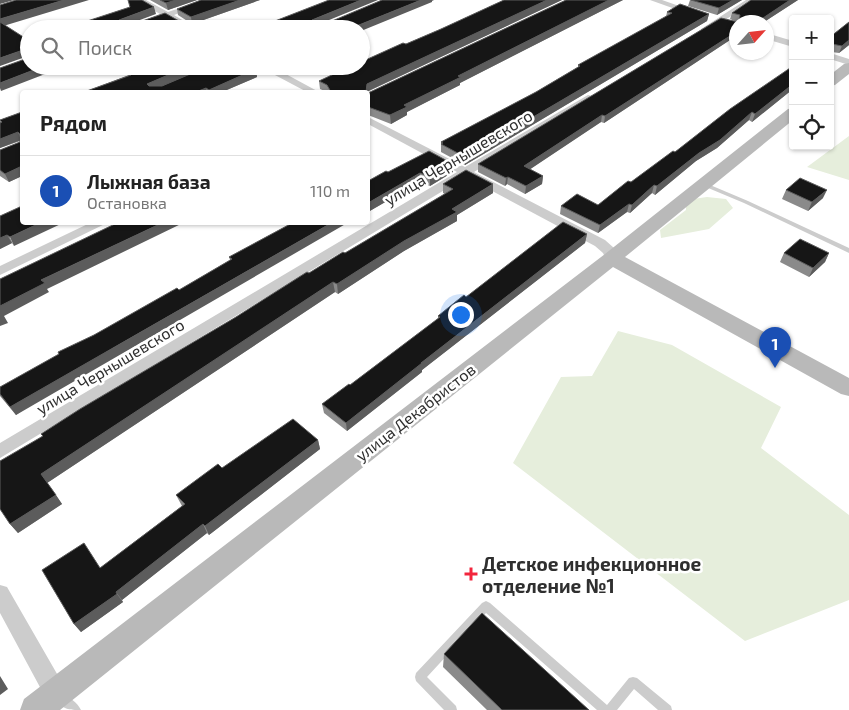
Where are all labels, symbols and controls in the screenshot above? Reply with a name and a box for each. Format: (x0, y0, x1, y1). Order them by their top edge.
north arrow (729, 15, 774, 60)
map controls (789, 15, 834, 150)
button: + (789, 15, 834, 60)
search box (20, 20, 370, 75)
icon: search (38, 34, 66, 62)
text: Поиск (78, 36, 132, 59)
button: − (789, 60, 834, 105)
street label: улица Чернышевского (381, 105, 536, 210)
button: locate (789, 105, 834, 150)
text: Рядом (40, 110, 107, 135)
text: Лыжная база (87, 170, 211, 193)
text: 1 (53, 181, 59, 200)
text: 110 m (310, 181, 350, 200)
text: Остановка (87, 193, 167, 212)
your location (448, 302, 474, 328)
street label: улица Чернышевского (33, 314, 188, 419)
pin: 1 (759, 327, 791, 368)
street label: улица Декабристов (351, 359, 479, 465)
place label: Детское инфекционное отделение №1 (482, 552, 701, 597)
marker: Детское инфекционное отделение №1 (464, 567, 478, 581)

